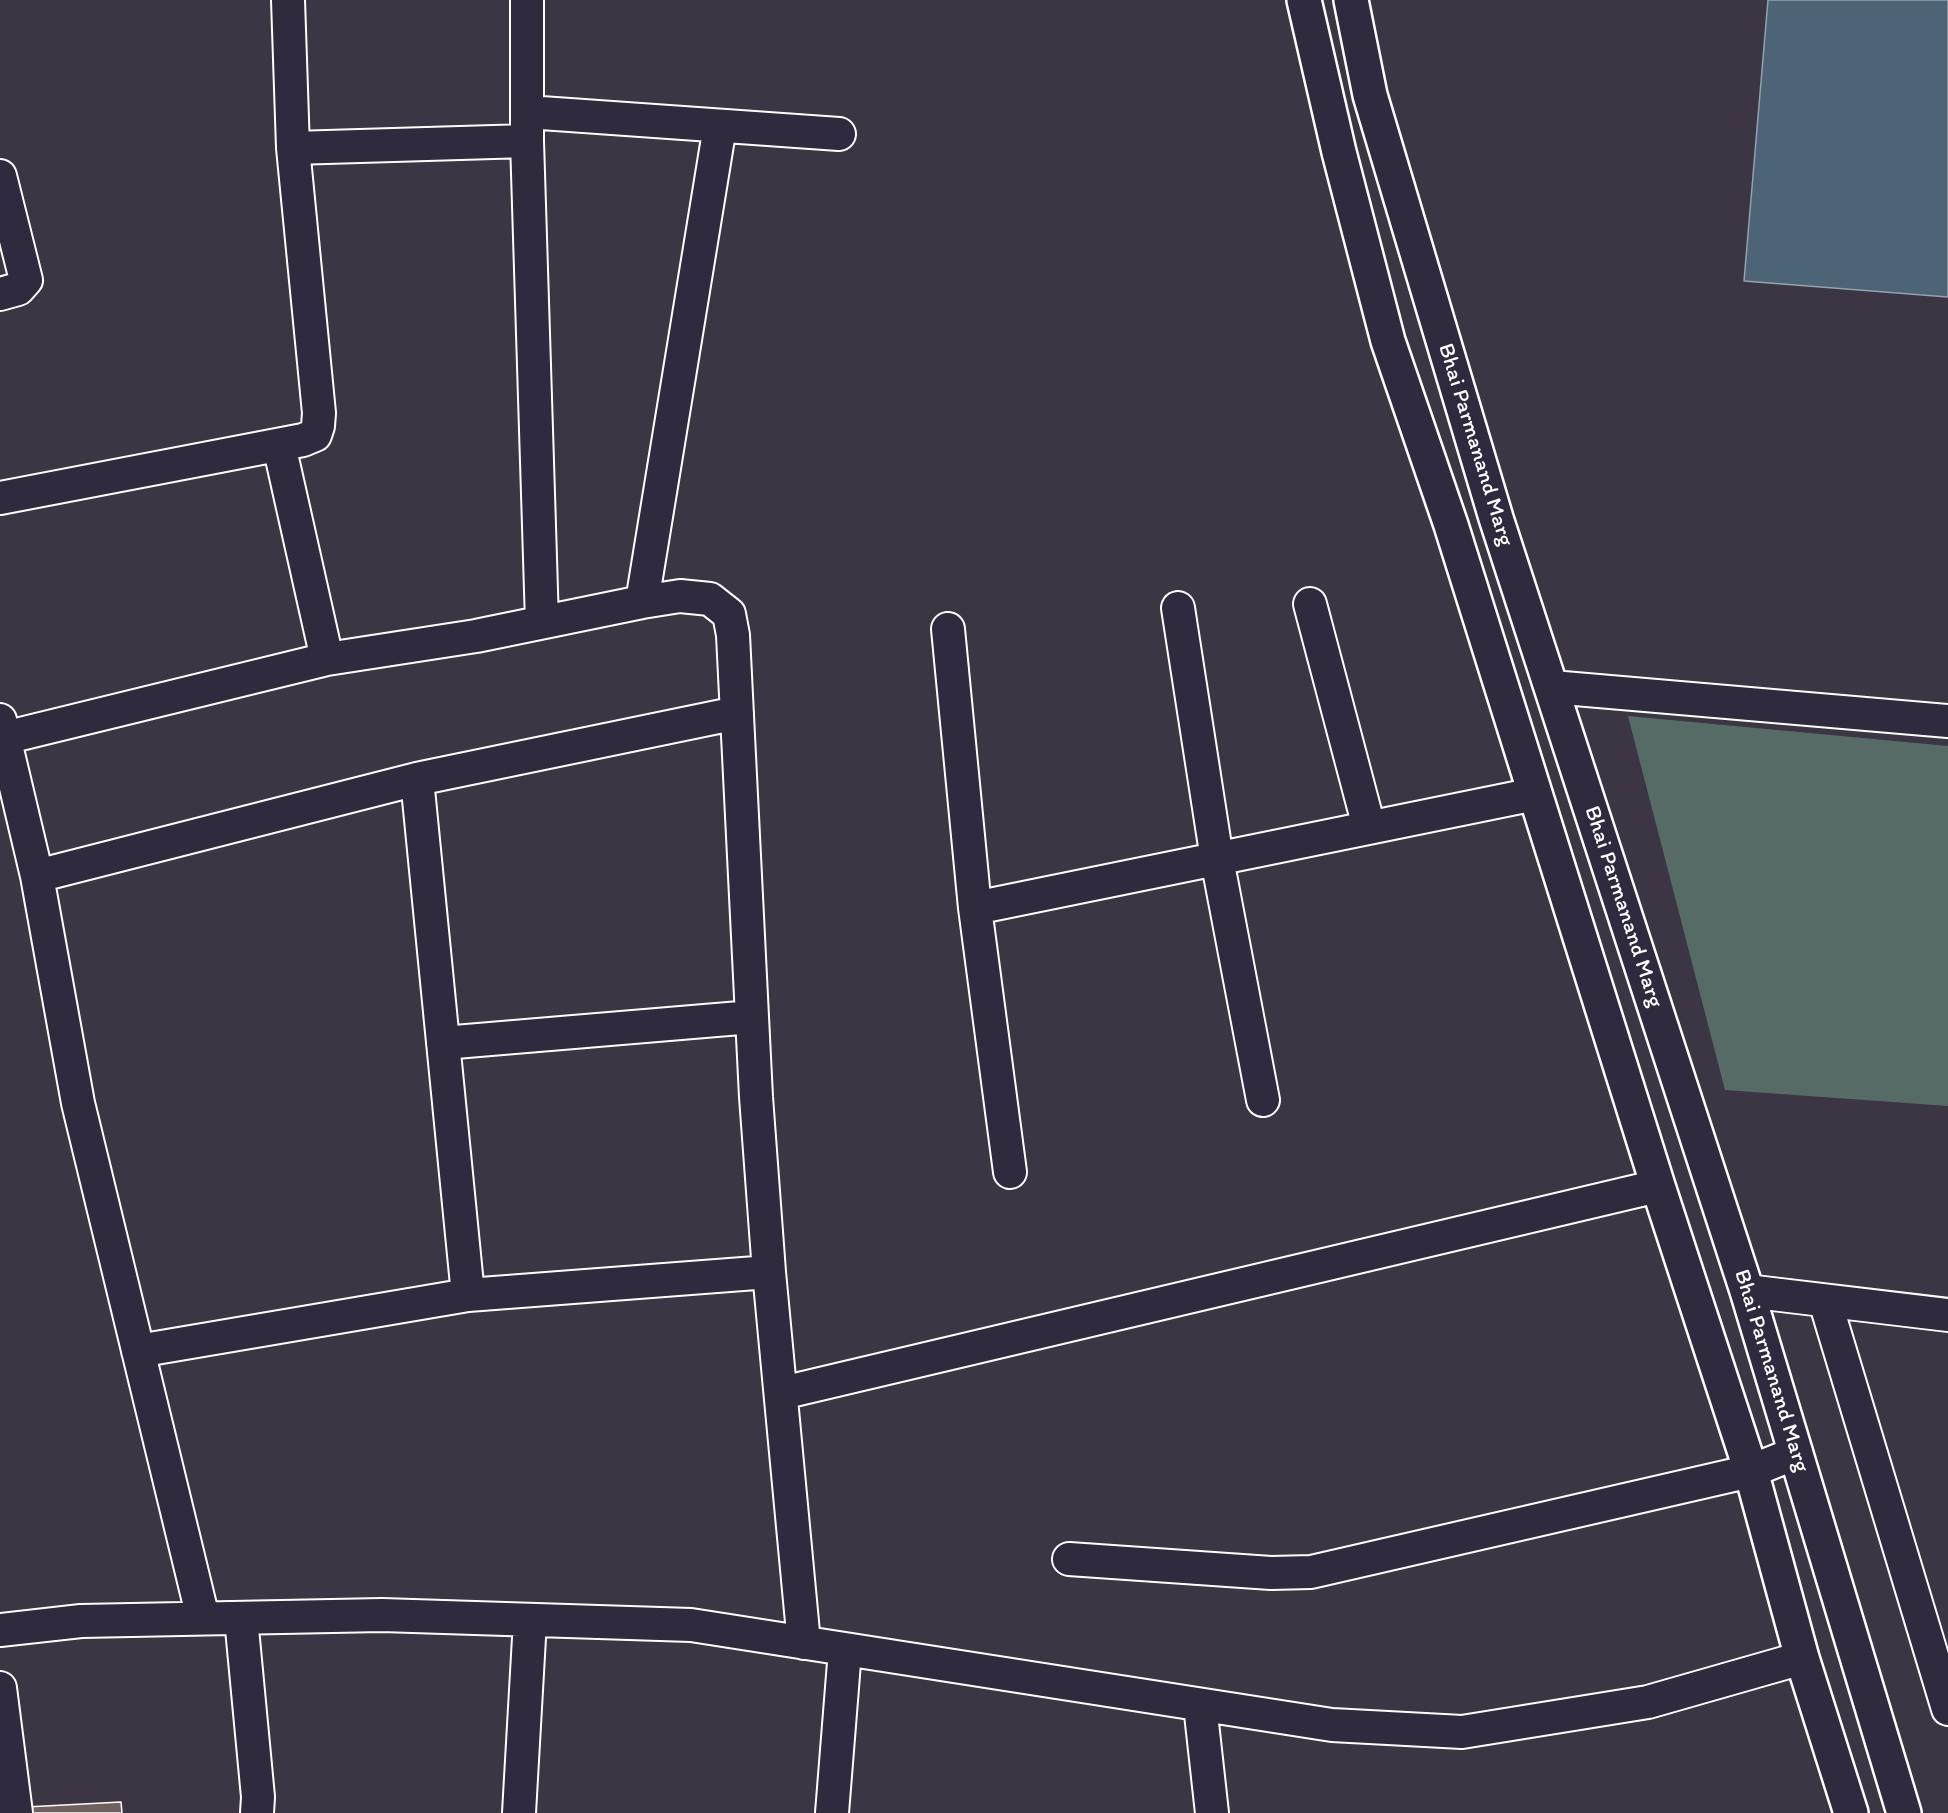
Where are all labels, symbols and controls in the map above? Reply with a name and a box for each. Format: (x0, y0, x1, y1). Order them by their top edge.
street label: Bhai Parmanand Marg (1432, 341, 1518, 549)
street label: Bhai Parmanand Marg (1578, 803, 1668, 1011)
street label: Bhai Parmanand Marg (1728, 1267, 1814, 1475)

